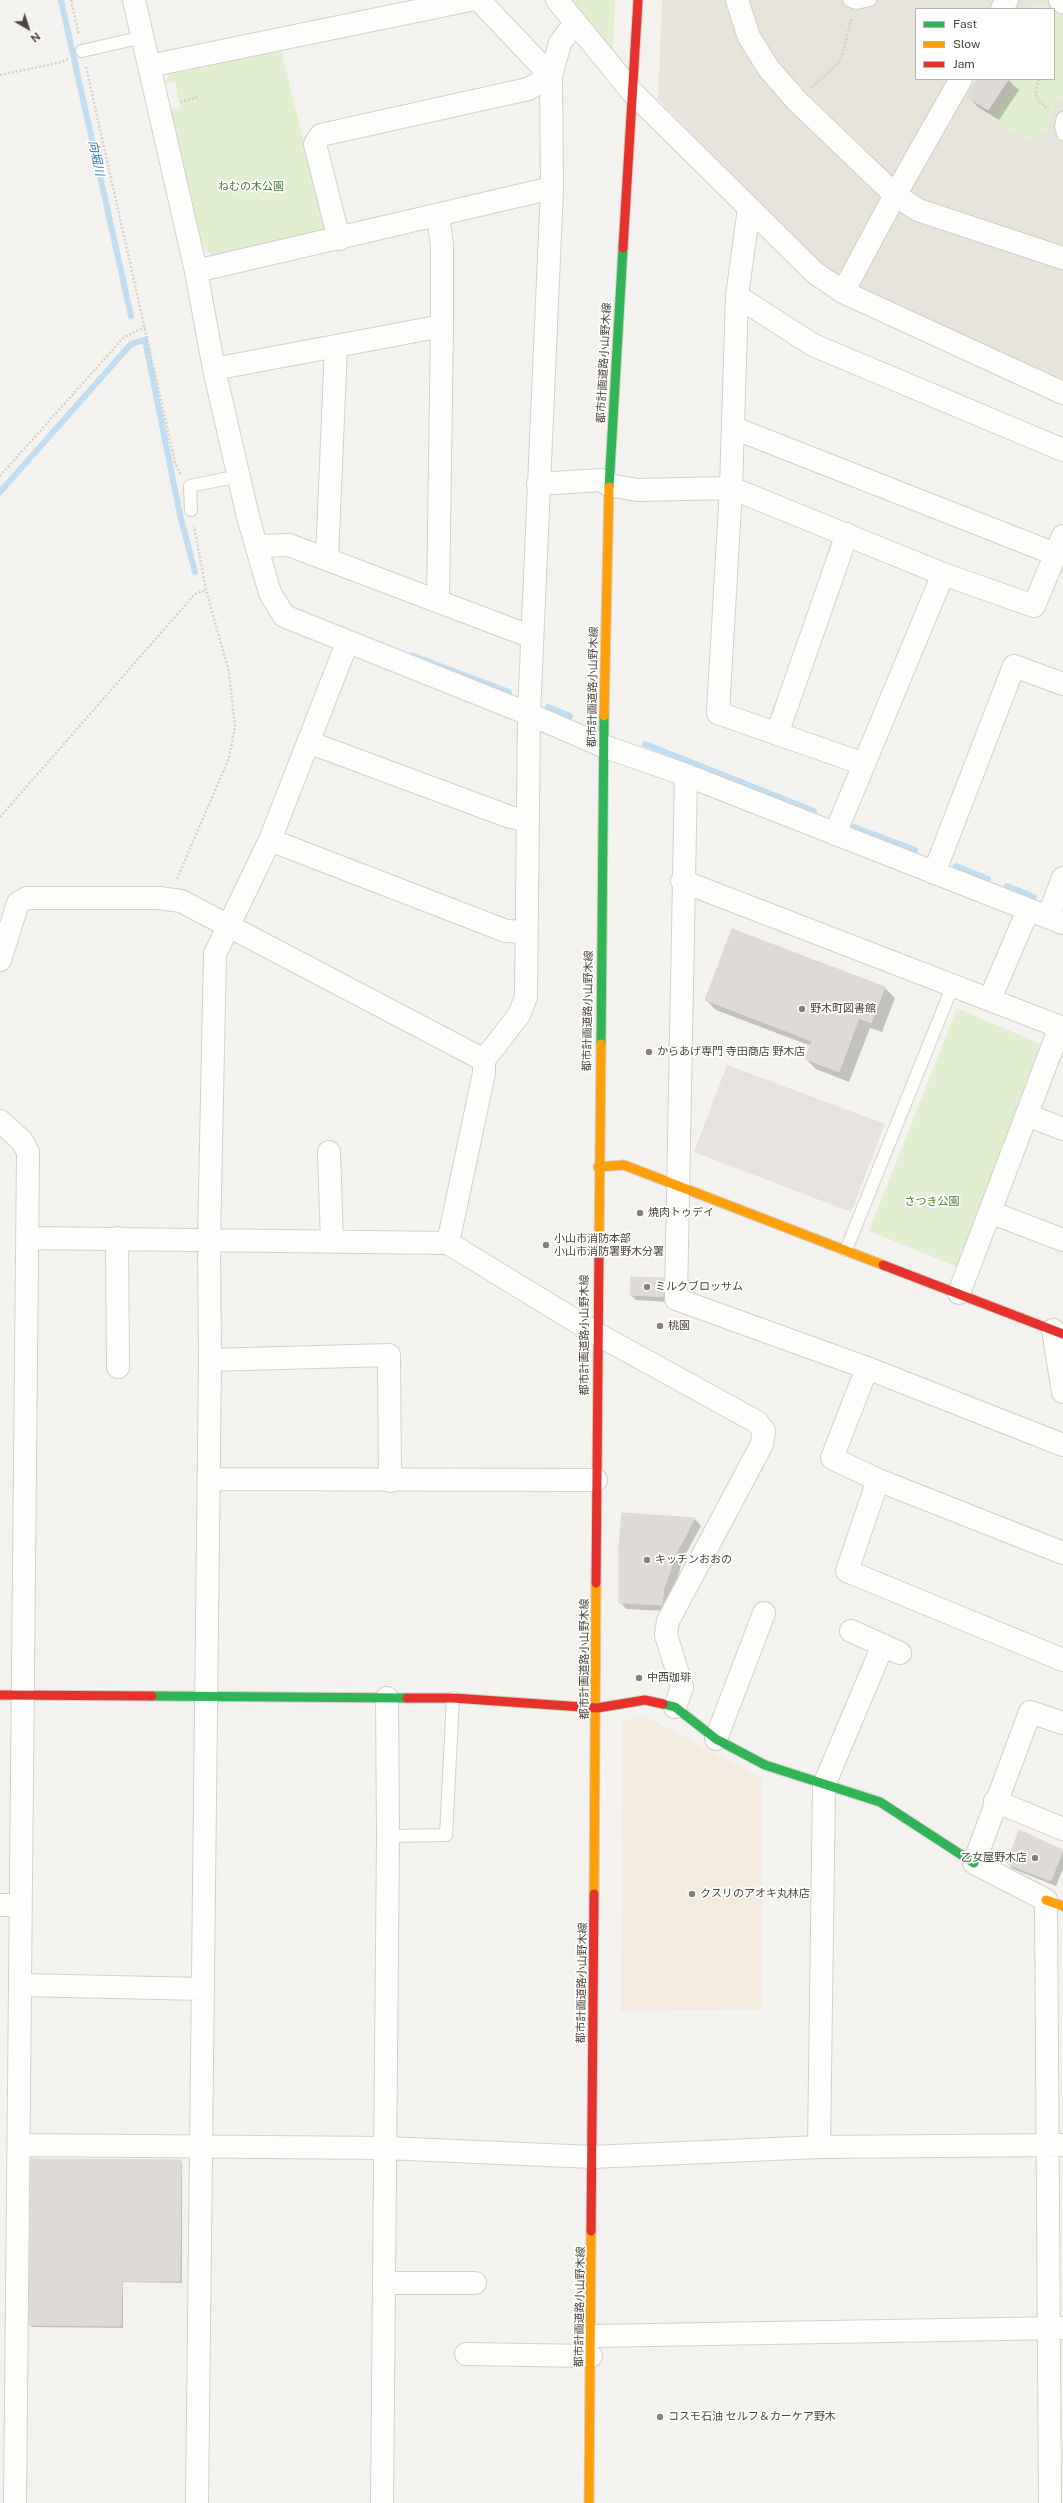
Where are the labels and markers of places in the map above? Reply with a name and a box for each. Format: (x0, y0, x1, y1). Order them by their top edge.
place label: 野木町図書館 (810, 1002, 876, 1016)
marker: 野木町図書館 (797, 1004, 807, 1014)
place label: からあげ専門 寺田商店 野木店 (657, 1045, 805, 1059)
marker: からあげ専門 寺田商店 野木店 (644, 1047, 654, 1057)
place label: 焼肉トゥデイ (648, 1206, 714, 1220)
marker: 焼肉トゥデイ (635, 1208, 645, 1218)
place label: 小山市消防本部 小山市消防署野木分署 (554, 1232, 664, 1258)
marker: 小山市消防本部 小山市消防署野木分署 (541, 1240, 551, 1250)
place label: ミルクブロッサム (655, 1280, 743, 1294)
marker: ミルクブロッサム (642, 1282, 652, 1292)
place label: 桃園 (668, 1319, 690, 1333)
marker: 桃園 (655, 1321, 665, 1331)
place label: キッチンおおの (655, 1553, 732, 1567)
marker: キッチンおおの (642, 1555, 652, 1565)
place label: 中西珈琲 (647, 1671, 691, 1685)
marker: 中西珈琲 (634, 1673, 644, 1683)
place label: 乙女屋野木店 (961, 1851, 1027, 1865)
marker: 乙女屋野木店 (1030, 1853, 1040, 1863)
place label: クスリのアオキ丸林店 (700, 1887, 810, 1901)
marker: クスリのアオキ丸林店 (687, 1889, 697, 1899)
place label: コスモ石油 セルフ＆カーケア野木 (668, 2410, 836, 2424)
marker: コスモ石油 セルフ＆カーケア野木 (655, 2412, 665, 2422)

